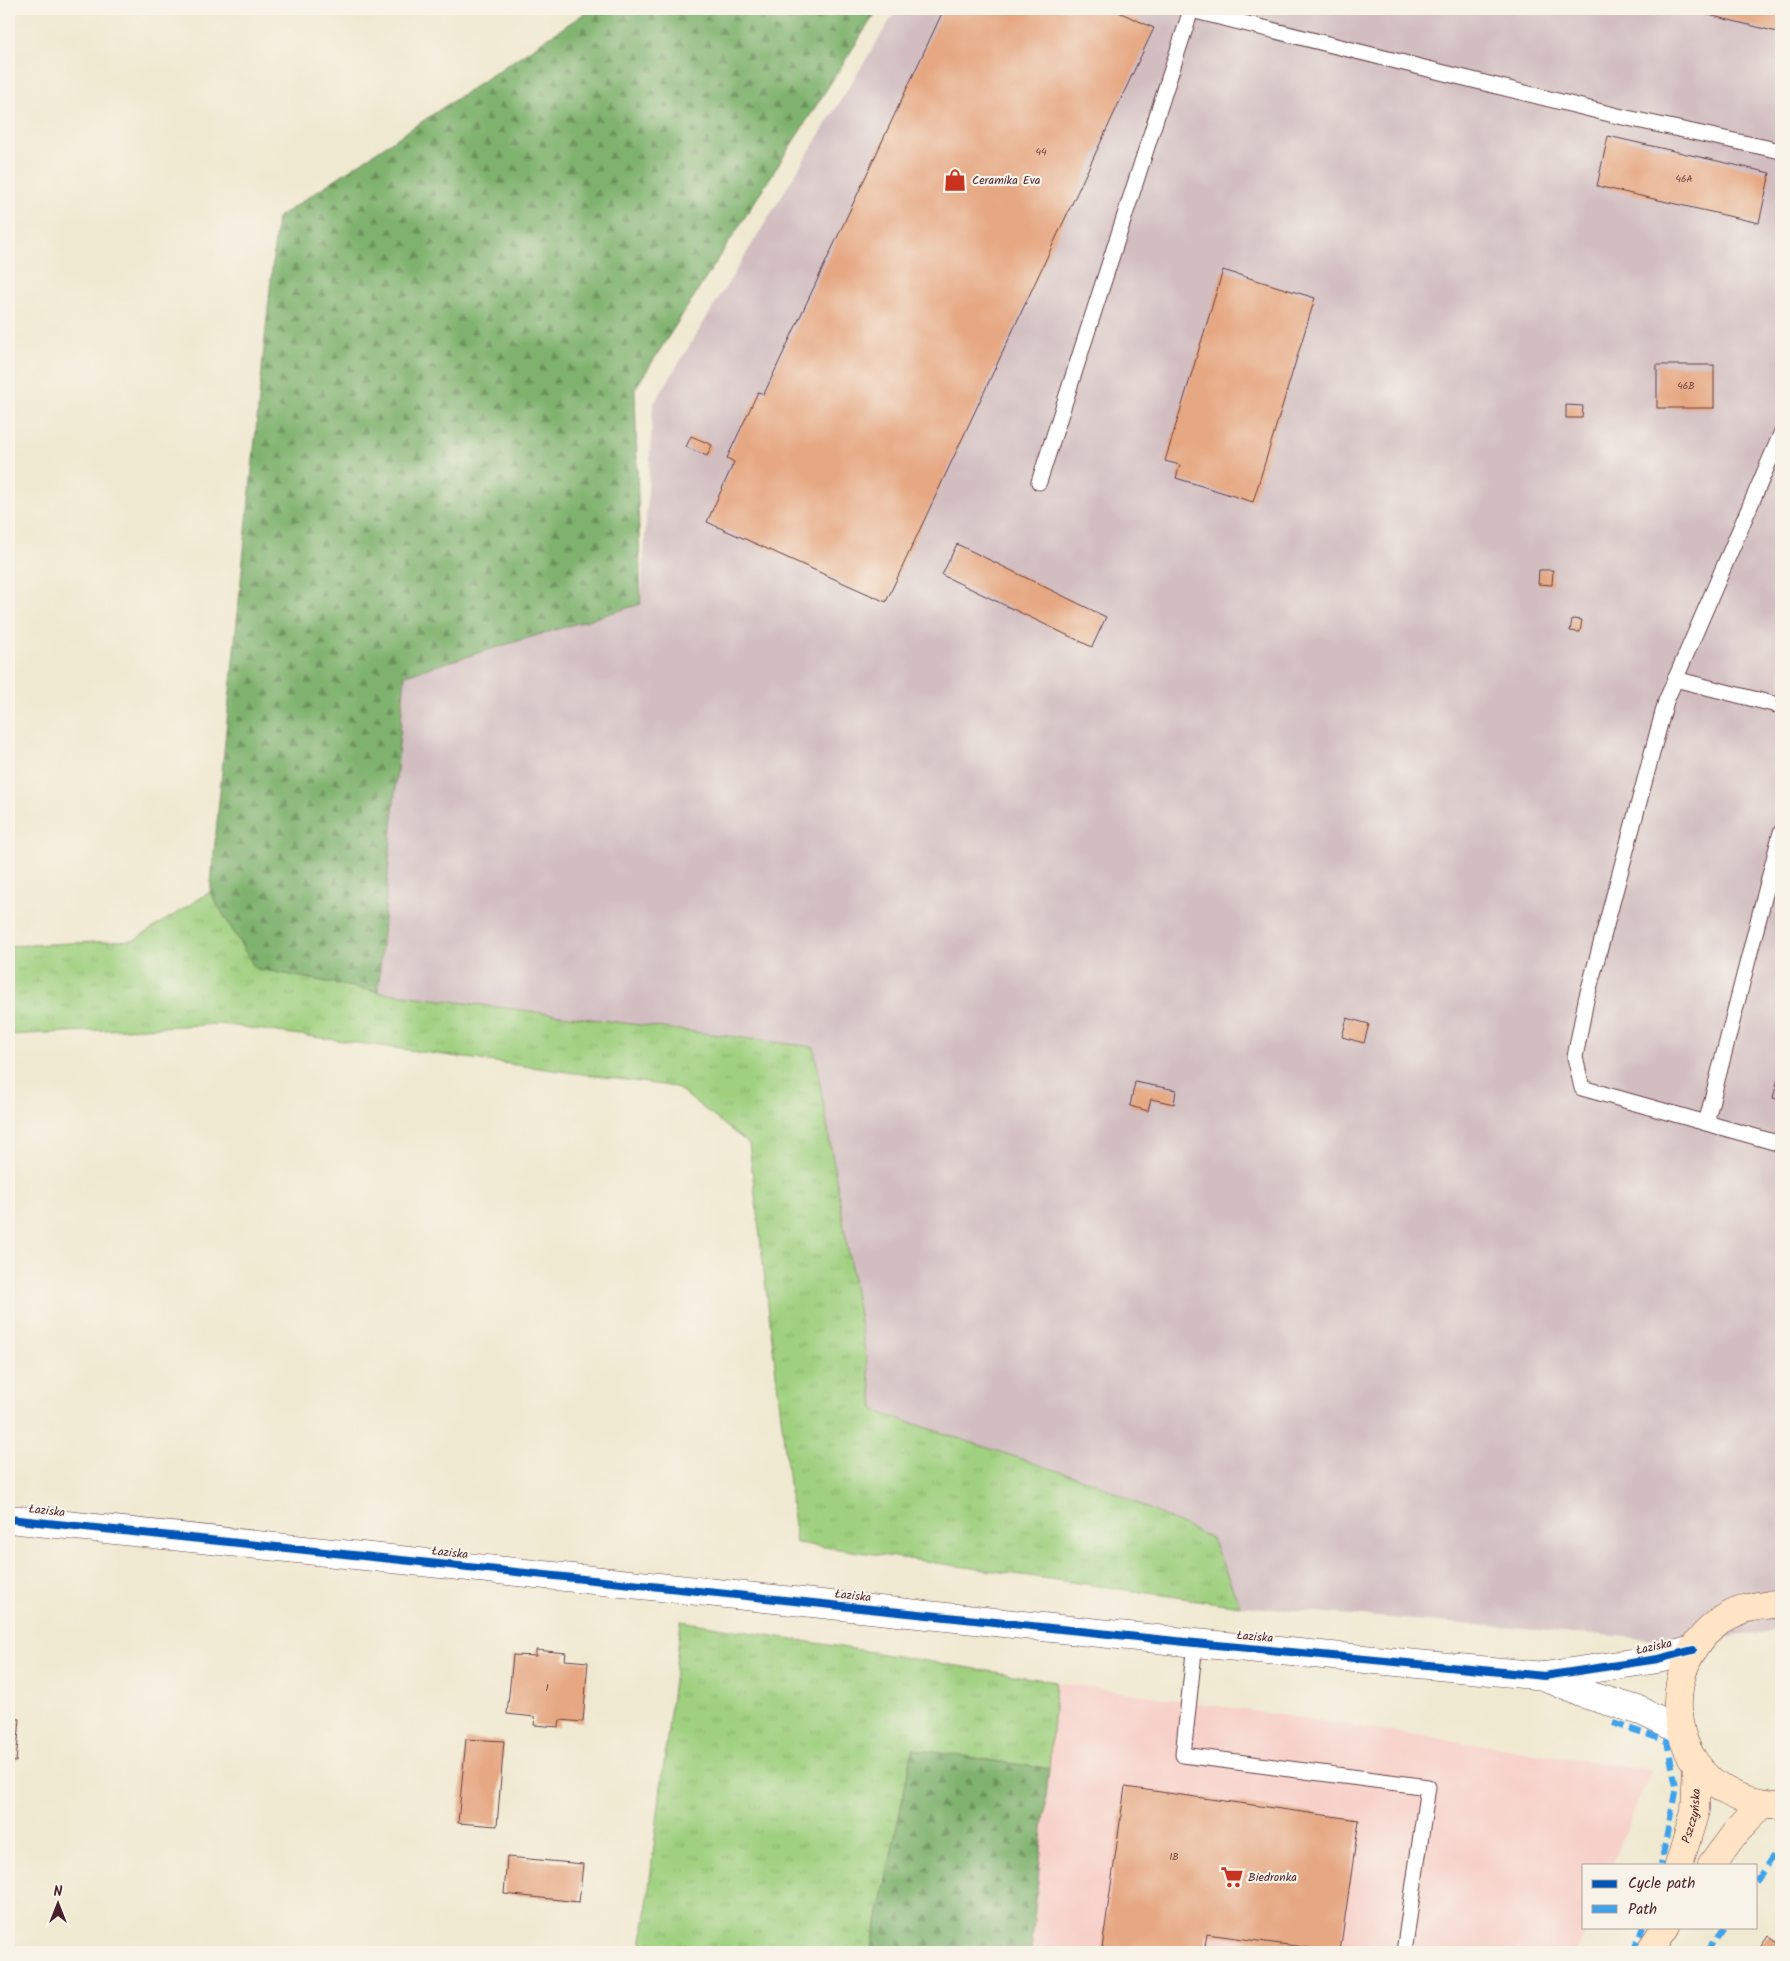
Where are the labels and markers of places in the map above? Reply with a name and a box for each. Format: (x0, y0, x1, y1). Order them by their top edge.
shop icon: Ceramika Eva (942, 167, 968, 193)
place label: Ceramika Eva (972, 171, 1041, 190)
supermarket icon: Biedronka (1219, 1864, 1245, 1890)
place label: Biedronka (1248, 1868, 1297, 1887)

